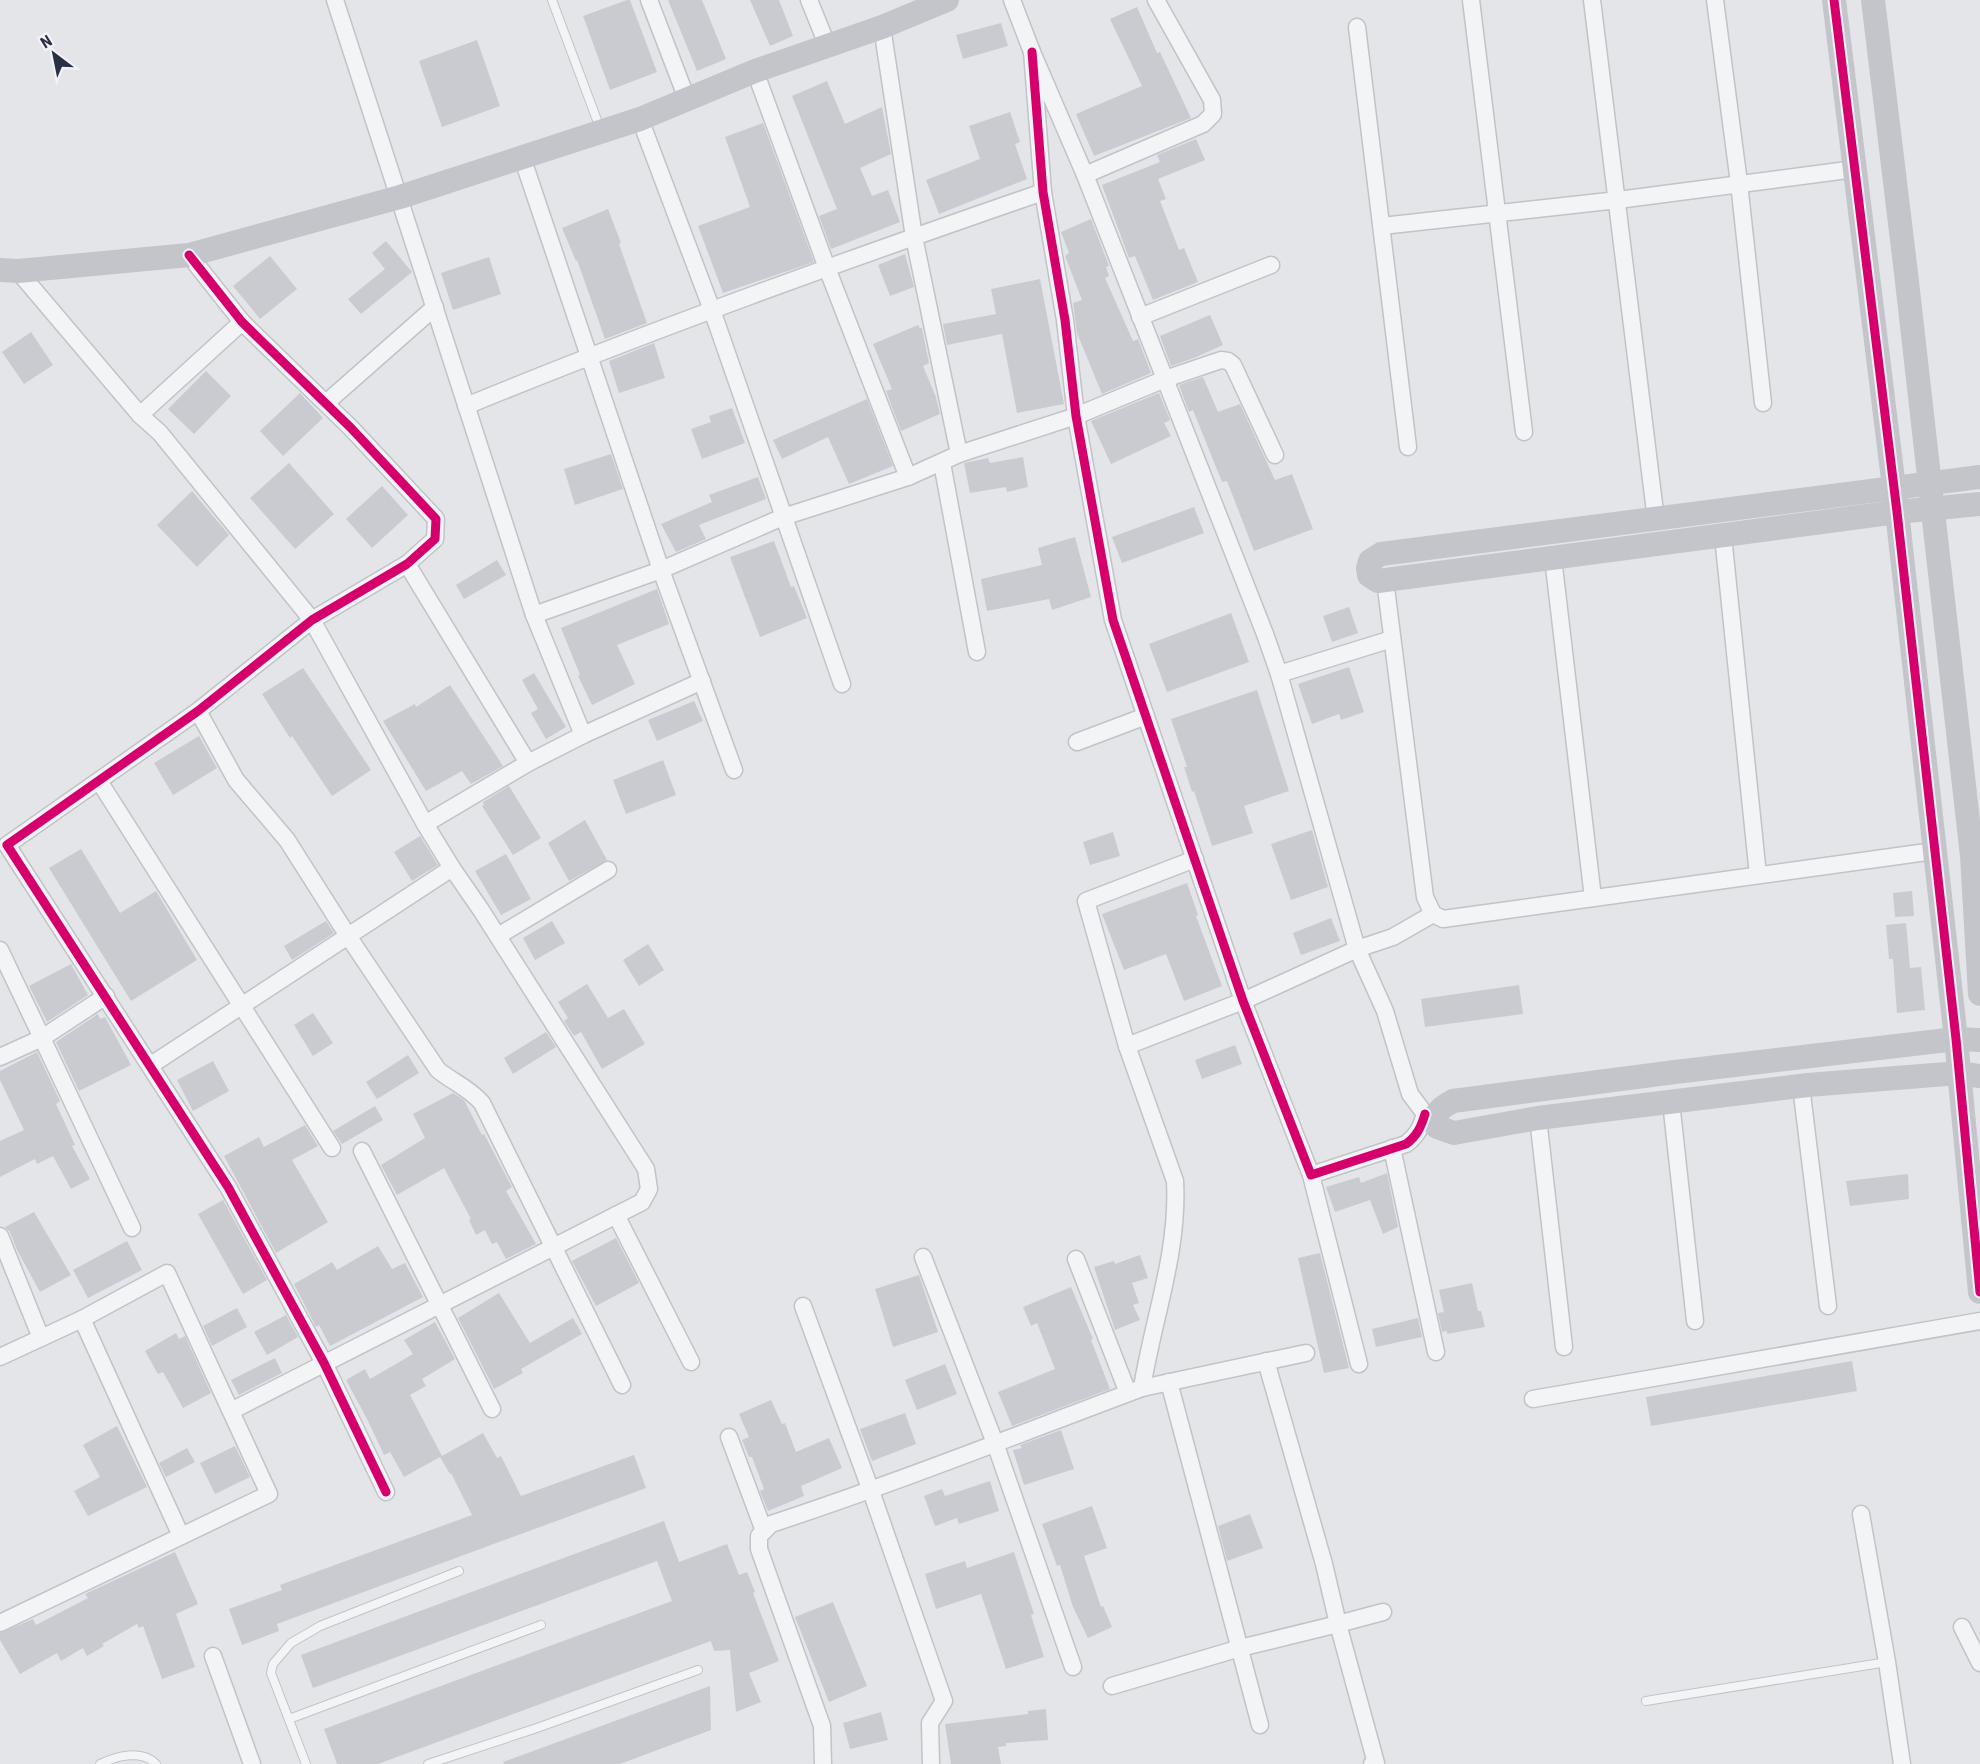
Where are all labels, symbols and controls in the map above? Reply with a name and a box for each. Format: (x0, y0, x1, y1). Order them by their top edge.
north arrow (24, 24, 84, 84)
text: N (37, 31, 56, 52)

